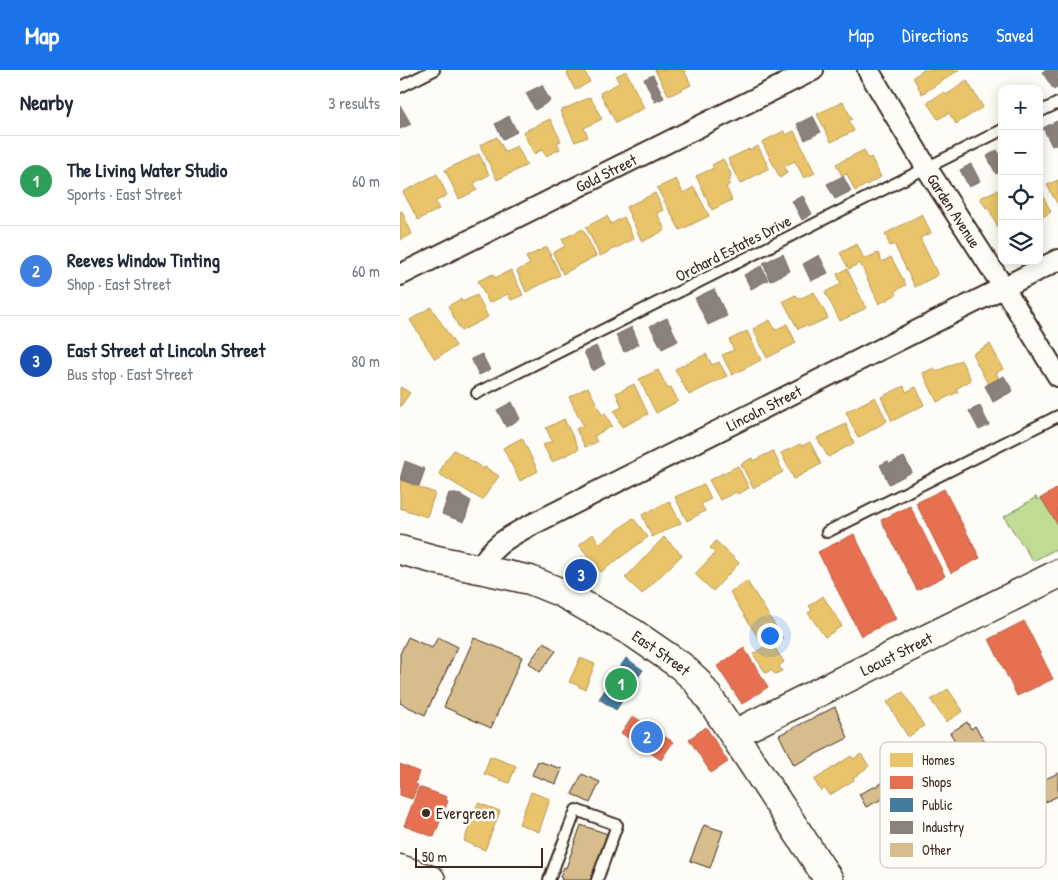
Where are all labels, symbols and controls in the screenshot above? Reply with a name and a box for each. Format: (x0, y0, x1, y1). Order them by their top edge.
text: Map (25, 19, 59, 51)
text: Map (849, 23, 874, 48)
text: Directions (902, 23, 968, 48)
text: Saved (996, 23, 1033, 48)
map controls (998, 85, 1043, 265)
button: + (998, 85, 1043, 130)
text: Nearby (20, 88, 73, 117)
text: 3 results (328, 92, 380, 114)
button: − (998, 130, 1043, 175)
street label: Gold Street (572, 148, 641, 197)
text: The Living Water Studio (67, 157, 228, 183)
street label: Garden Avenue (922, 169, 987, 253)
text: 1 (33, 170, 39, 192)
text: 60 m (352, 170, 380, 192)
button: locate (998, 175, 1043, 220)
text: Sports · East Street (67, 183, 182, 205)
street label: Orchard Estates Drive (671, 209, 795, 287)
button: layers (998, 220, 1043, 265)
text: Reeves Window Tinting (67, 247, 220, 273)
text: 2 (32, 260, 40, 282)
text: 60 m (352, 260, 380, 282)
text: Shop · East Street (67, 273, 171, 295)
text: East Street at Lincoln Street (67, 337, 265, 363)
text: 3 (32, 350, 40, 372)
text: 80 m (351, 350, 380, 372)
text: Bus stop · East Street (67, 363, 193, 385)
street label: Lincoln Street (722, 379, 806, 436)
pin: 3 (565, 556, 597, 594)
your location (757, 623, 783, 649)
street label: East Street (628, 625, 696, 681)
street label: Locust Street (857, 627, 936, 681)
pin: 1 (605, 665, 637, 703)
pin: 2 (631, 718, 663, 756)
legend (880, 742, 1046, 868)
text: Homes (922, 750, 955, 769)
text: Shops (922, 772, 951, 792)
text: Public (922, 795, 953, 814)
place label: Evergreen (436, 802, 495, 824)
marker: Evergreen (420, 807, 432, 819)
text: Industry (922, 817, 964, 837)
text: Other (922, 840, 952, 859)
scale bar (415, 845, 542, 868)
text: 50 m (422, 847, 447, 866)

